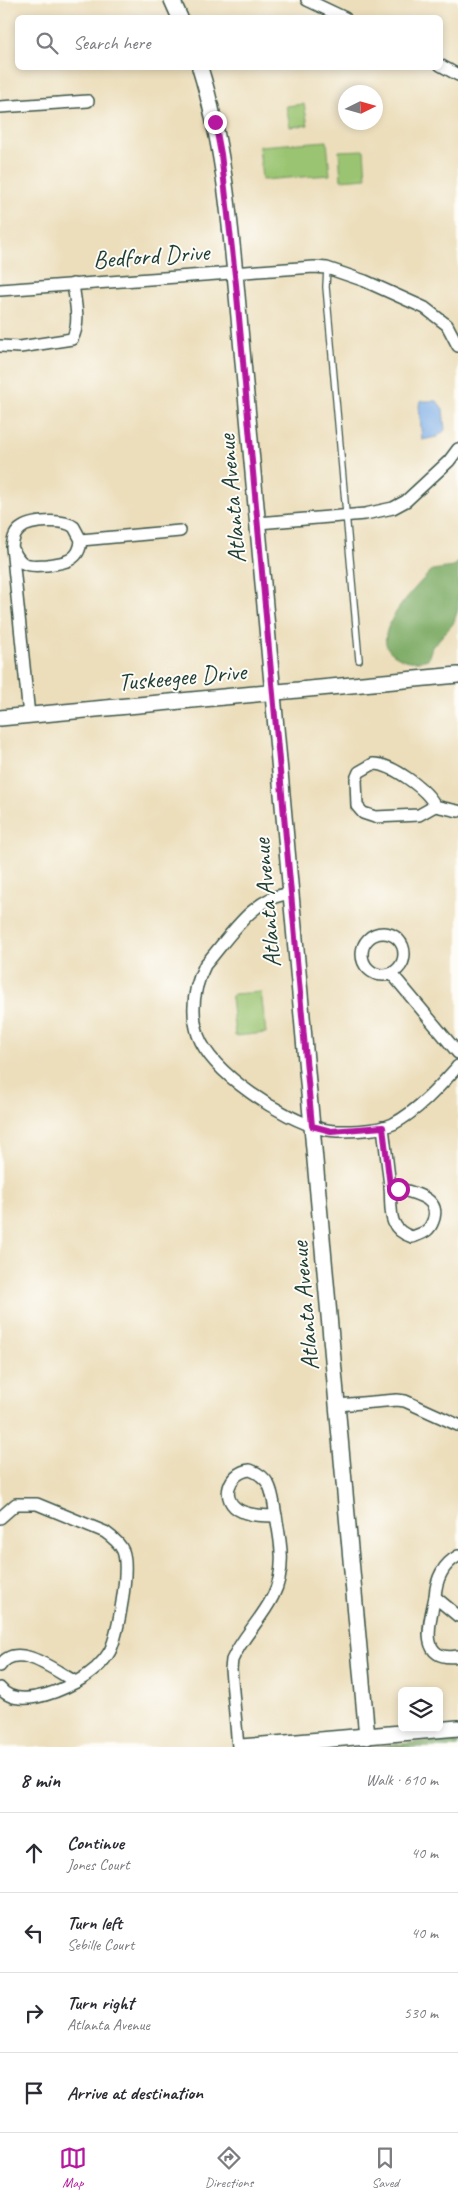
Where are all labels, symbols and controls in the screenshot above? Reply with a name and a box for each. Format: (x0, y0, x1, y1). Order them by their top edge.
search box (15, 15, 443, 70)
icon: search (33, 29, 61, 57)
text: Search here (73, 31, 150, 55)
north arrow (338, 85, 383, 130)
route end (204, 111, 227, 134)
street label: Bedford Drive (92, 236, 212, 276)
street label: Atlanta Avenue (210, 431, 254, 565)
street label: Tuskeegee Drive (117, 655, 249, 699)
street label: Atlanta Avenue (245, 835, 289, 969)
route start (387, 1178, 410, 1201)
street label: Atlanta Avenue (283, 1238, 327, 1372)
map controls (398, 1687, 443, 1732)
button: layers (398, 1687, 443, 1732)
text: 8 min (20, 1767, 60, 1793)
text: Walk · 610 m (366, 1770, 438, 1790)
text: Continue (67, 1831, 124, 1855)
icon: ahead (20, 1839, 48, 1867)
text: 40 m (411, 1843, 438, 1863)
text: Jones Court (67, 1855, 129, 1875)
text: Turn left (67, 1911, 122, 1935)
icon: left (20, 1919, 48, 1947)
text: 40 m (411, 1923, 438, 1943)
text: Sebille Court (67, 1935, 134, 1955)
text: Turn right (67, 1991, 134, 2015)
icon: right (20, 1999, 48, 2027)
text: 530 m (404, 2003, 438, 2023)
text: Atlanta Avenue (67, 2015, 150, 2035)
icon: arrive (20, 2079, 48, 2107)
text: Arrive at destination (67, 2081, 203, 2105)
tab: Map (59, 2144, 87, 2191)
tab: Directions (205, 2144, 253, 2191)
tab: Saved (371, 2144, 399, 2191)

